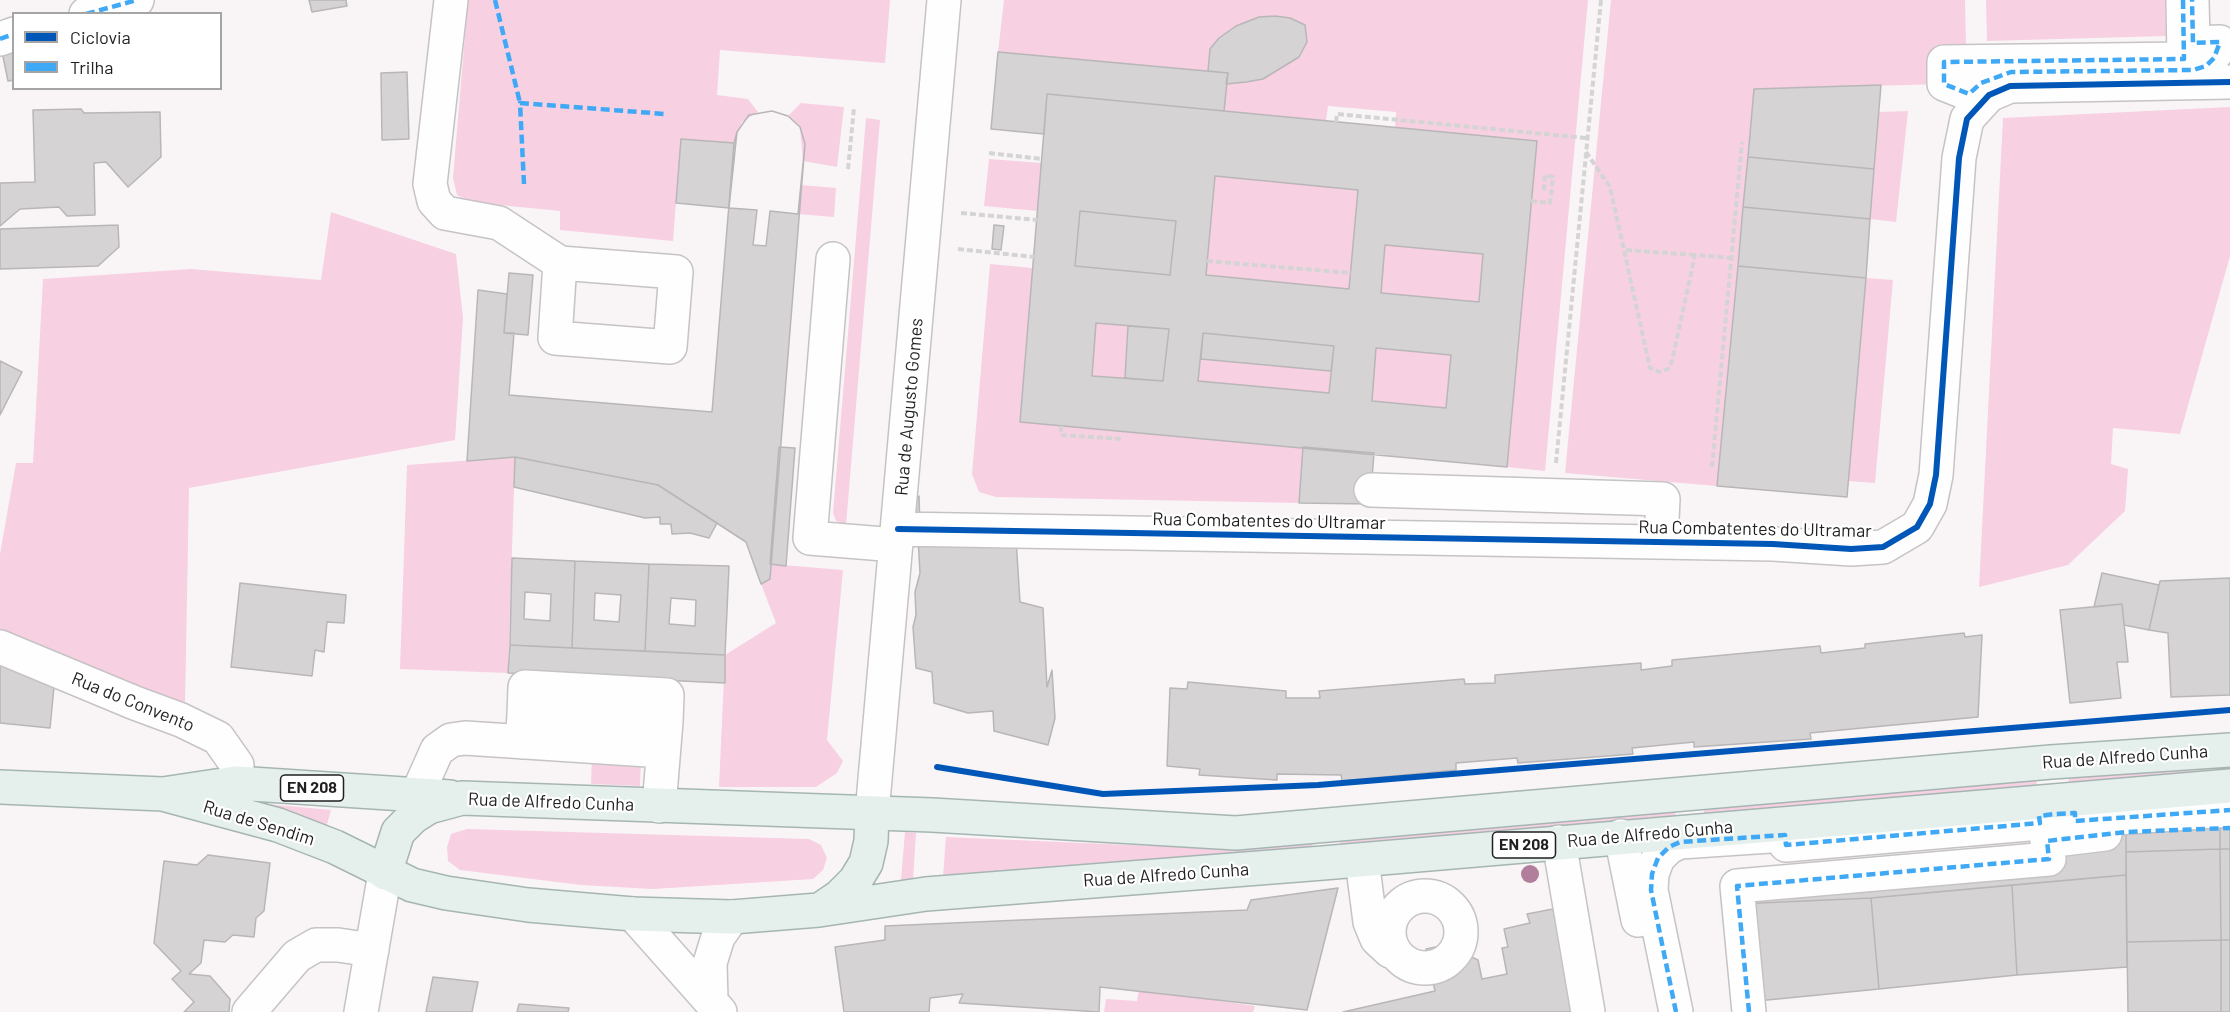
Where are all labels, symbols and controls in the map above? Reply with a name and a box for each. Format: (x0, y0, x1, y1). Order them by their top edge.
legend (12, 12, 222, 90)
text: Ciclovia (70, 26, 131, 48)
text: Trilha (70, 56, 114, 78)
street label: Rua de Augusto Gomes (890, 317, 928, 497)
street label: Rua Combatentes do Ultramar (1152, 508, 1386, 534)
street label: Rua Combatentes do Ultramar (1638, 516, 1872, 542)
street label: Rua do Convento (68, 668, 198, 736)
street label: Rua de Alfredo Cunha (2041, 740, 2209, 774)
road number: EN 208 (280, 775, 344, 801)
street label: Rua de Alfredo Cunha (467, 788, 635, 816)
street label: Rua de Sendim (201, 796, 317, 850)
street label: Rua de Alfredo Cunha (1566, 816, 1734, 852)
road number: EN 208 (1492, 832, 1556, 858)
street label: Rua de Alfredo Cunha (1082, 858, 1250, 892)

